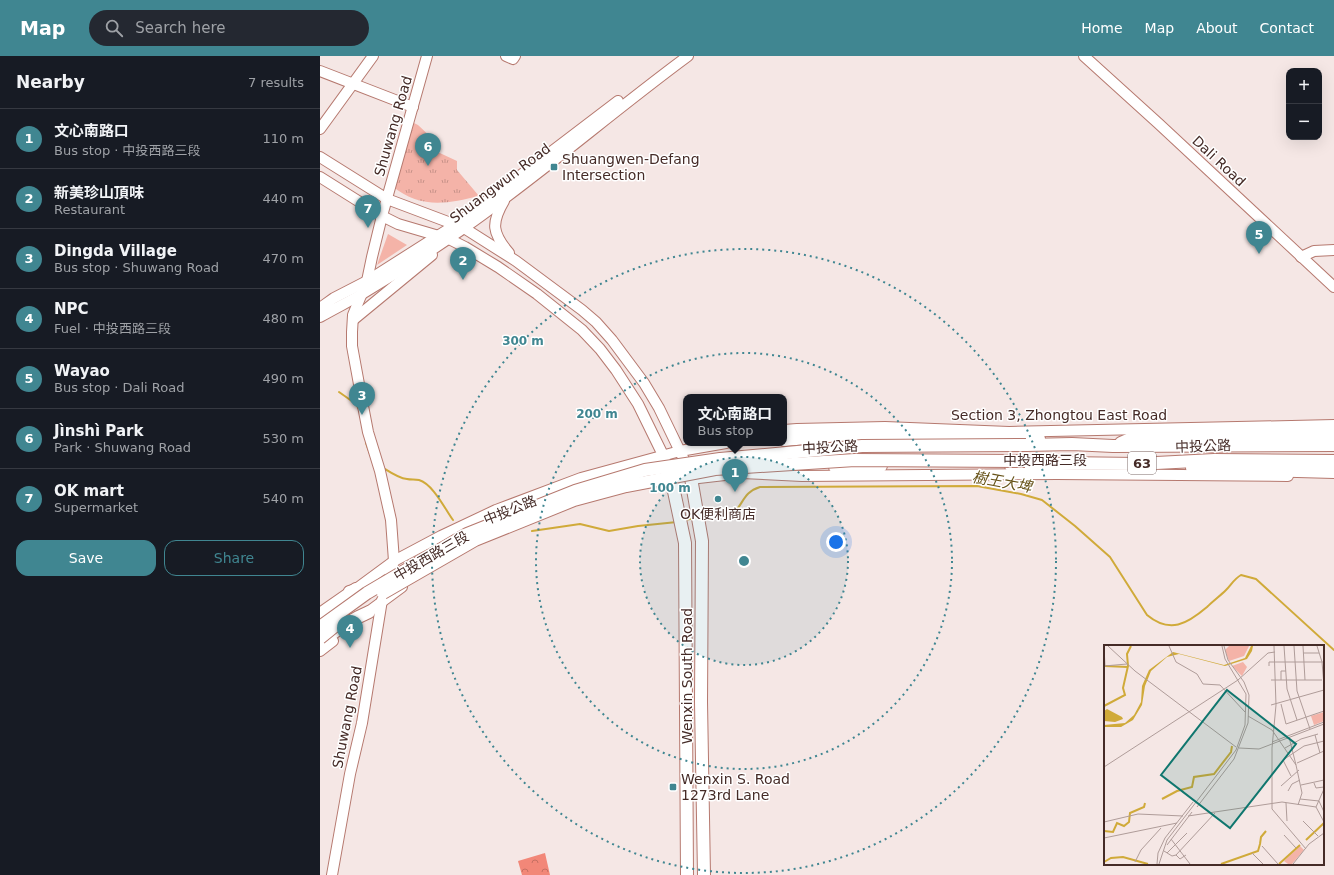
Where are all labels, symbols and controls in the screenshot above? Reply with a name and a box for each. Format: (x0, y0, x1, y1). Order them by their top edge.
search box (89, 10, 369, 46)
text: Map (20, 17, 65, 39)
icon: search (103, 17, 125, 39)
text: Search here (135, 19, 225, 37)
text: Home (1081, 20, 1123, 36)
text: Map (1145, 20, 1174, 36)
text: About (1196, 20, 1238, 36)
text: Contact (1260, 20, 1314, 36)
map controls (1286, 68, 1322, 140)
button: + (1286, 68, 1322, 104)
text: Nearby (16, 72, 85, 92)
street label: Shuwang Road (371, 74, 415, 178)
text: 7 results (248, 75, 304, 90)
button: − (1286, 104, 1322, 140)
text: 文心南路口 (54, 122, 129, 140)
text: 1 (24, 131, 34, 146)
text: 110 m (262, 131, 304, 146)
street label: Dali Road (1189, 132, 1249, 190)
pin: 6 (415, 133, 441, 166)
street label: Shuangwun Road (447, 140, 553, 226)
text: Bus stop · 中投西路三段 (54, 143, 201, 158)
place label: Shuangwen-Defang Intersection (562, 151, 700, 183)
marker: Shuangwen-Defang Intersection (549, 162, 559, 172)
text: 新美珍山頂味 (54, 184, 144, 202)
text: 2 (24, 191, 34, 206)
text: 440 m (262, 191, 304, 206)
pin: 7 (355, 195, 381, 228)
text: Restaurant (54, 202, 125, 217)
pin: 5 (1246, 221, 1272, 254)
text: Dingda Village (54, 242, 177, 260)
pin: 2 (450, 247, 476, 280)
text: 3 (24, 251, 34, 266)
text: 470 m (262, 251, 304, 266)
text: Bus stop · Shuwang Road (54, 260, 219, 275)
text: NPC (54, 300, 89, 318)
text: 4 (24, 311, 34, 326)
text: 480 m (262, 311, 304, 326)
text: Fuel · 中投西路三段 (54, 321, 171, 336)
text: 300 m (502, 334, 544, 348)
text: Wayao (54, 362, 110, 380)
text: 5 (24, 371, 34, 386)
text: 490 m (262, 371, 304, 386)
text: Bus stop · Dali Road (54, 380, 185, 395)
pin: 3 (349, 382, 375, 415)
popup (683, 394, 787, 446)
text: 文心南路口 (697, 405, 773, 423)
text: 200 m (576, 407, 618, 421)
street label: Section 3, Zhongtou East Road (951, 407, 1167, 423)
text: Jìnshì Park (54, 422, 143, 440)
text: Bus stop (697, 423, 754, 438)
text: 6 (24, 431, 34, 446)
text: 530 m (262, 431, 304, 446)
street label: 中投公路 (1175, 437, 1231, 455)
street label: 中投公路 (802, 438, 858, 456)
text: Park · Shuwang Road (54, 440, 191, 455)
street label: 中投西路三段 (1003, 452, 1087, 468)
road number: 63 (1128, 452, 1156, 474)
pin: 1 (722, 459, 748, 492)
water label: 樹王大埤 (971, 468, 1035, 496)
text: 100 m (649, 481, 691, 495)
text: OK mart (54, 482, 124, 500)
text: 7 (24, 491, 34, 506)
text: 540 m (262, 491, 304, 506)
street label: 中投公路 (481, 492, 539, 528)
marker: OK便利商店 (713, 494, 723, 504)
text: Supermarket (54, 500, 138, 515)
place label: OK便利商店 (680, 506, 756, 522)
street label: 中投西路三段 (391, 528, 471, 584)
your location (826, 532, 846, 552)
button: Save (16, 540, 156, 576)
button: Share (164, 540, 304, 576)
centre of rings (737, 554, 751, 568)
street label: Wenxin South Road (679, 608, 695, 744)
pin: 4 (337, 615, 363, 648)
inset map (1104, 645, 1324, 865)
street label: Shuwang Road (329, 664, 365, 770)
place label: Wenxin S. Road 1273rd Lane (681, 771, 790, 803)
marker: Wenxin S. Road 1273rd Lane (668, 782, 678, 792)

